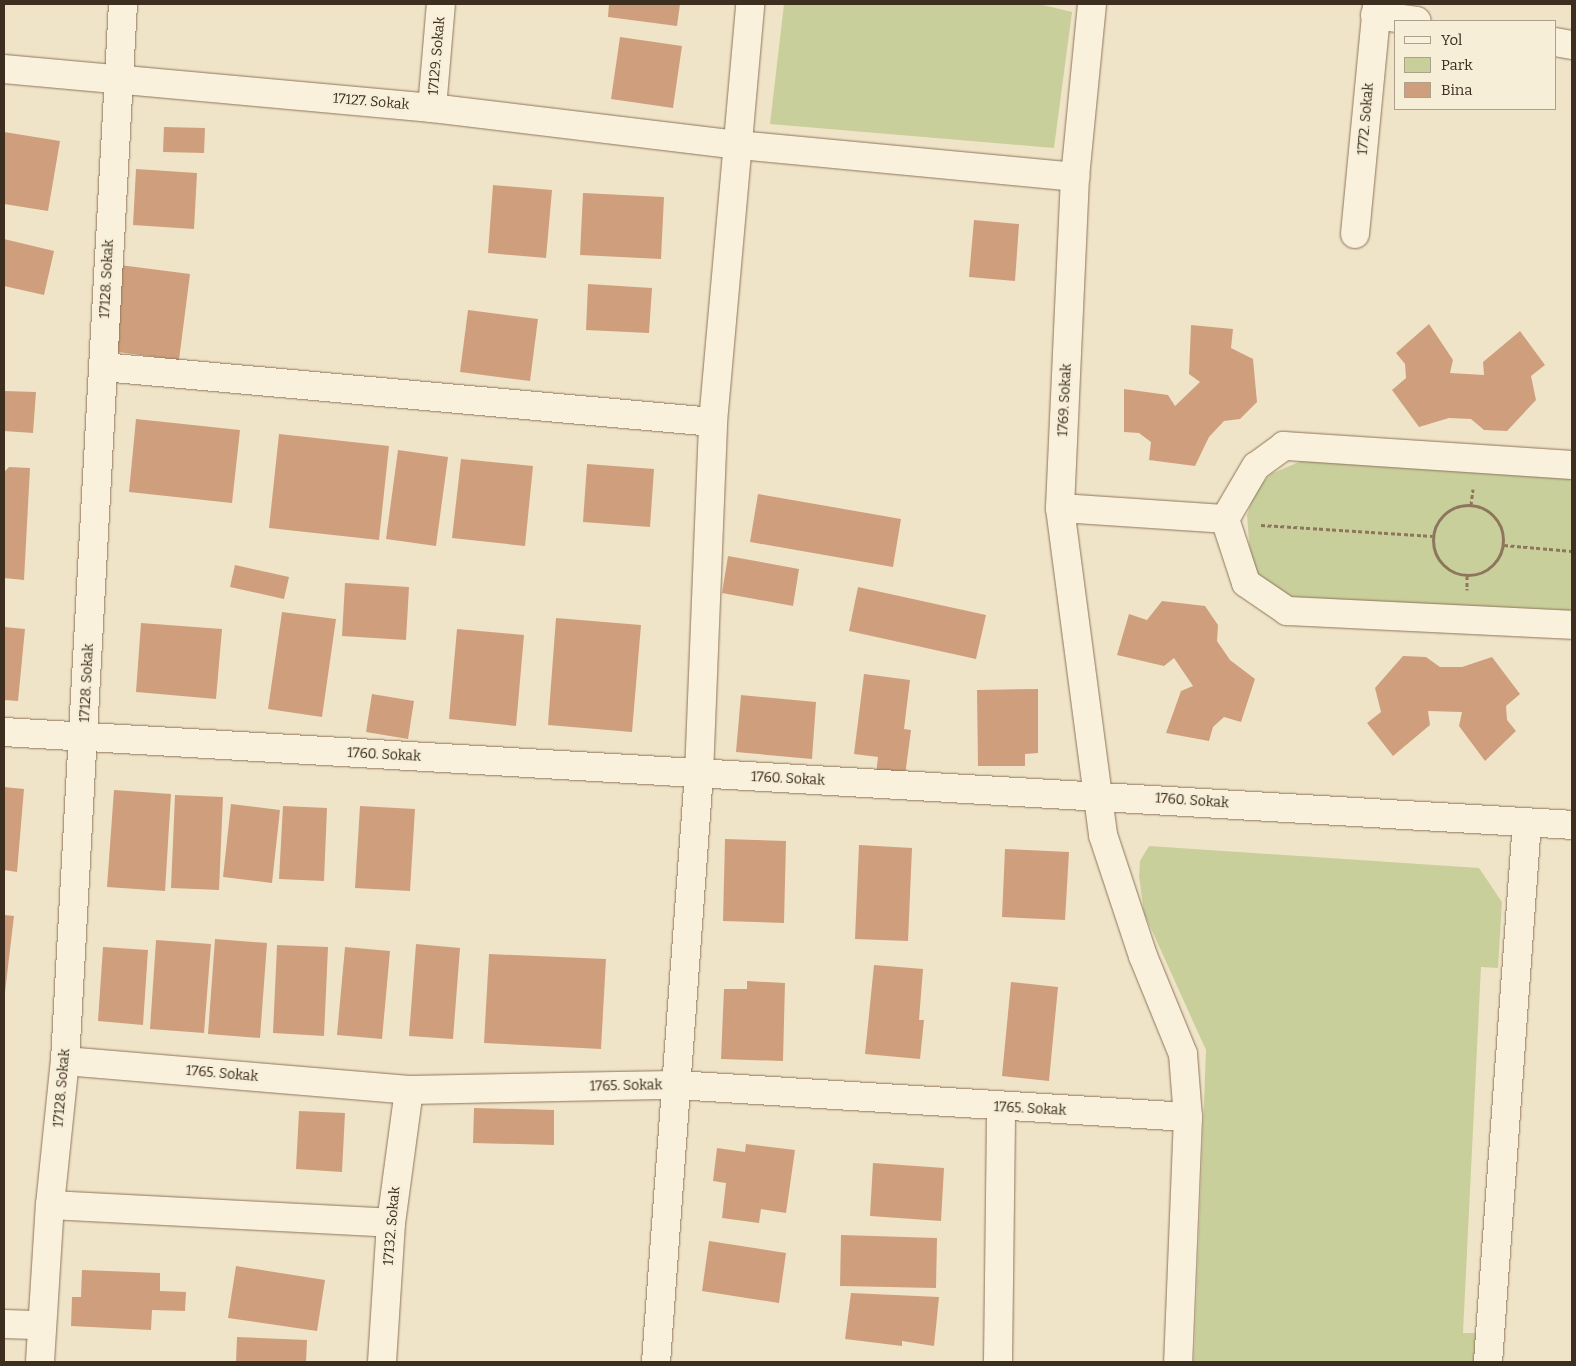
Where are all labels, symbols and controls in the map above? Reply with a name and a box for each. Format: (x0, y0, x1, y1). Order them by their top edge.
street label: 17129. Sokak (425, 16, 449, 96)
legend (1394, 20, 1556, 110)
text: Yol (1441, 31, 1462, 49)
text: Park (1441, 56, 1473, 74)
text: Bina (1441, 81, 1473, 99)
street label: 1772. Sokak (1354, 82, 1378, 156)
street label: 17127. Sokak (332, 90, 410, 114)
street label: 17128. Sokak (97, 239, 117, 319)
street label: 1769. Sokak (1055, 363, 1075, 437)
street label: 17128. Sokak (77, 643, 97, 723)
street label: 1760. Sokak (347, 745, 421, 765)
street label: 1760. Sokak (751, 769, 825, 789)
street label: 1760. Sokak (1155, 790, 1229, 812)
street label: 17128. Sokak (50, 1048, 74, 1128)
street label: 1765. Sokak (185, 1062, 259, 1086)
street label: 1765. Sokak (590, 1077, 662, 1095)
street label: 1765. Sokak (993, 1099, 1067, 1119)
street label: 17132. Sokak (380, 1186, 404, 1266)

